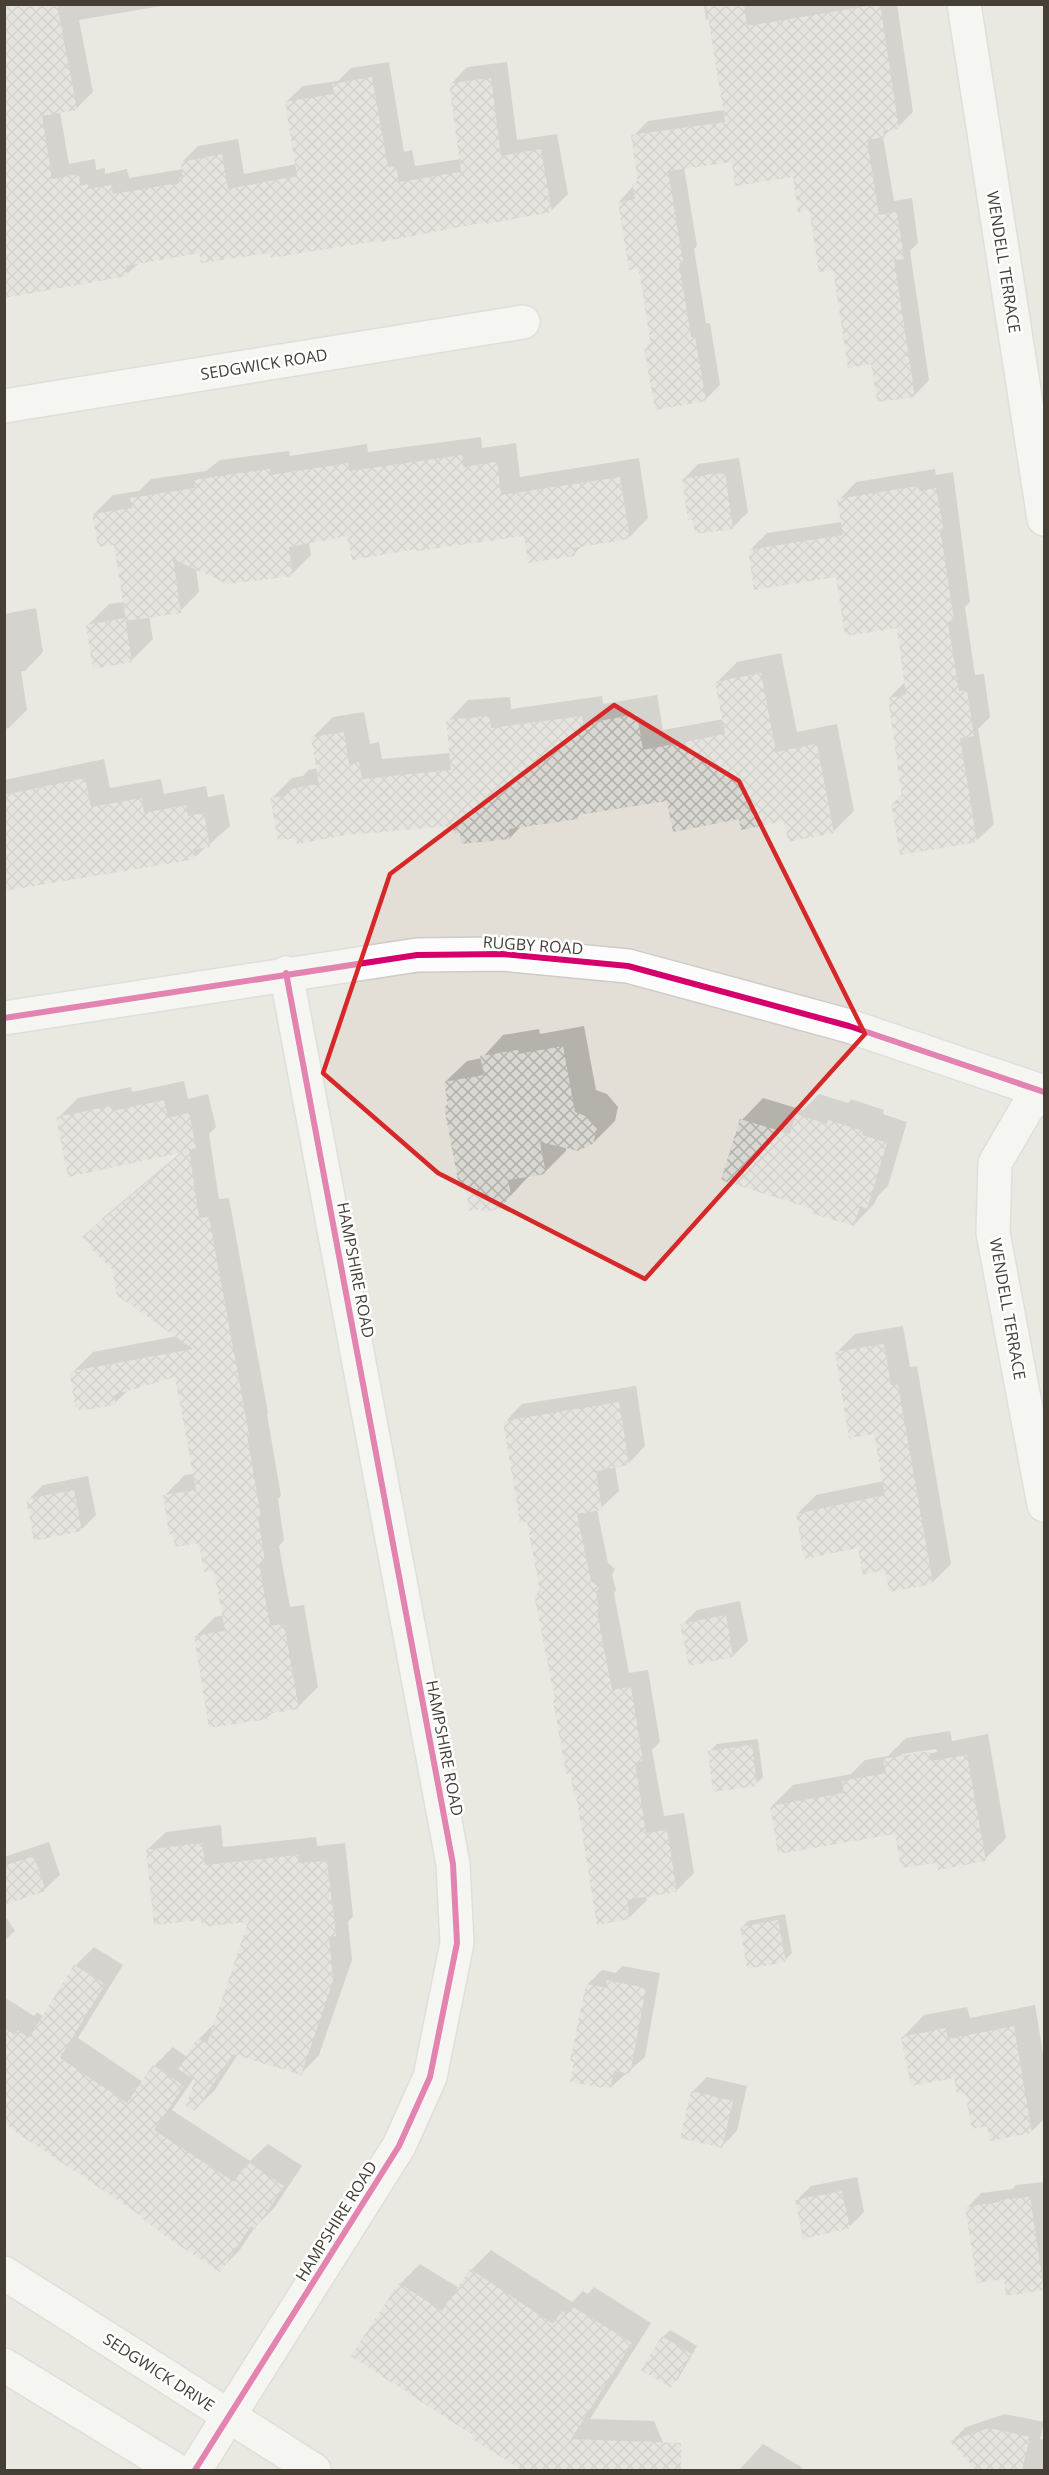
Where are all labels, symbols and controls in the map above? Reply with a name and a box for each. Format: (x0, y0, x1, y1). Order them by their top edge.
street label: WENDELL TERRACE (982, 189, 1026, 335)
street label: SEDGWICK ROAD (199, 343, 329, 385)
street label: RUGBY ROAD (482, 931, 584, 959)
street label: HAMPSHIRE ROAD (332, 1200, 380, 1340)
street label: WENDELL TERRACE (985, 1236, 1031, 1382)
street label: HAMPSHIRE ROAD (421, 1678, 469, 1818)
street label: HAMPSHIRE ROAD (290, 2157, 382, 2285)
street label: SEDGWICK DRIVE (99, 2328, 219, 2416)

